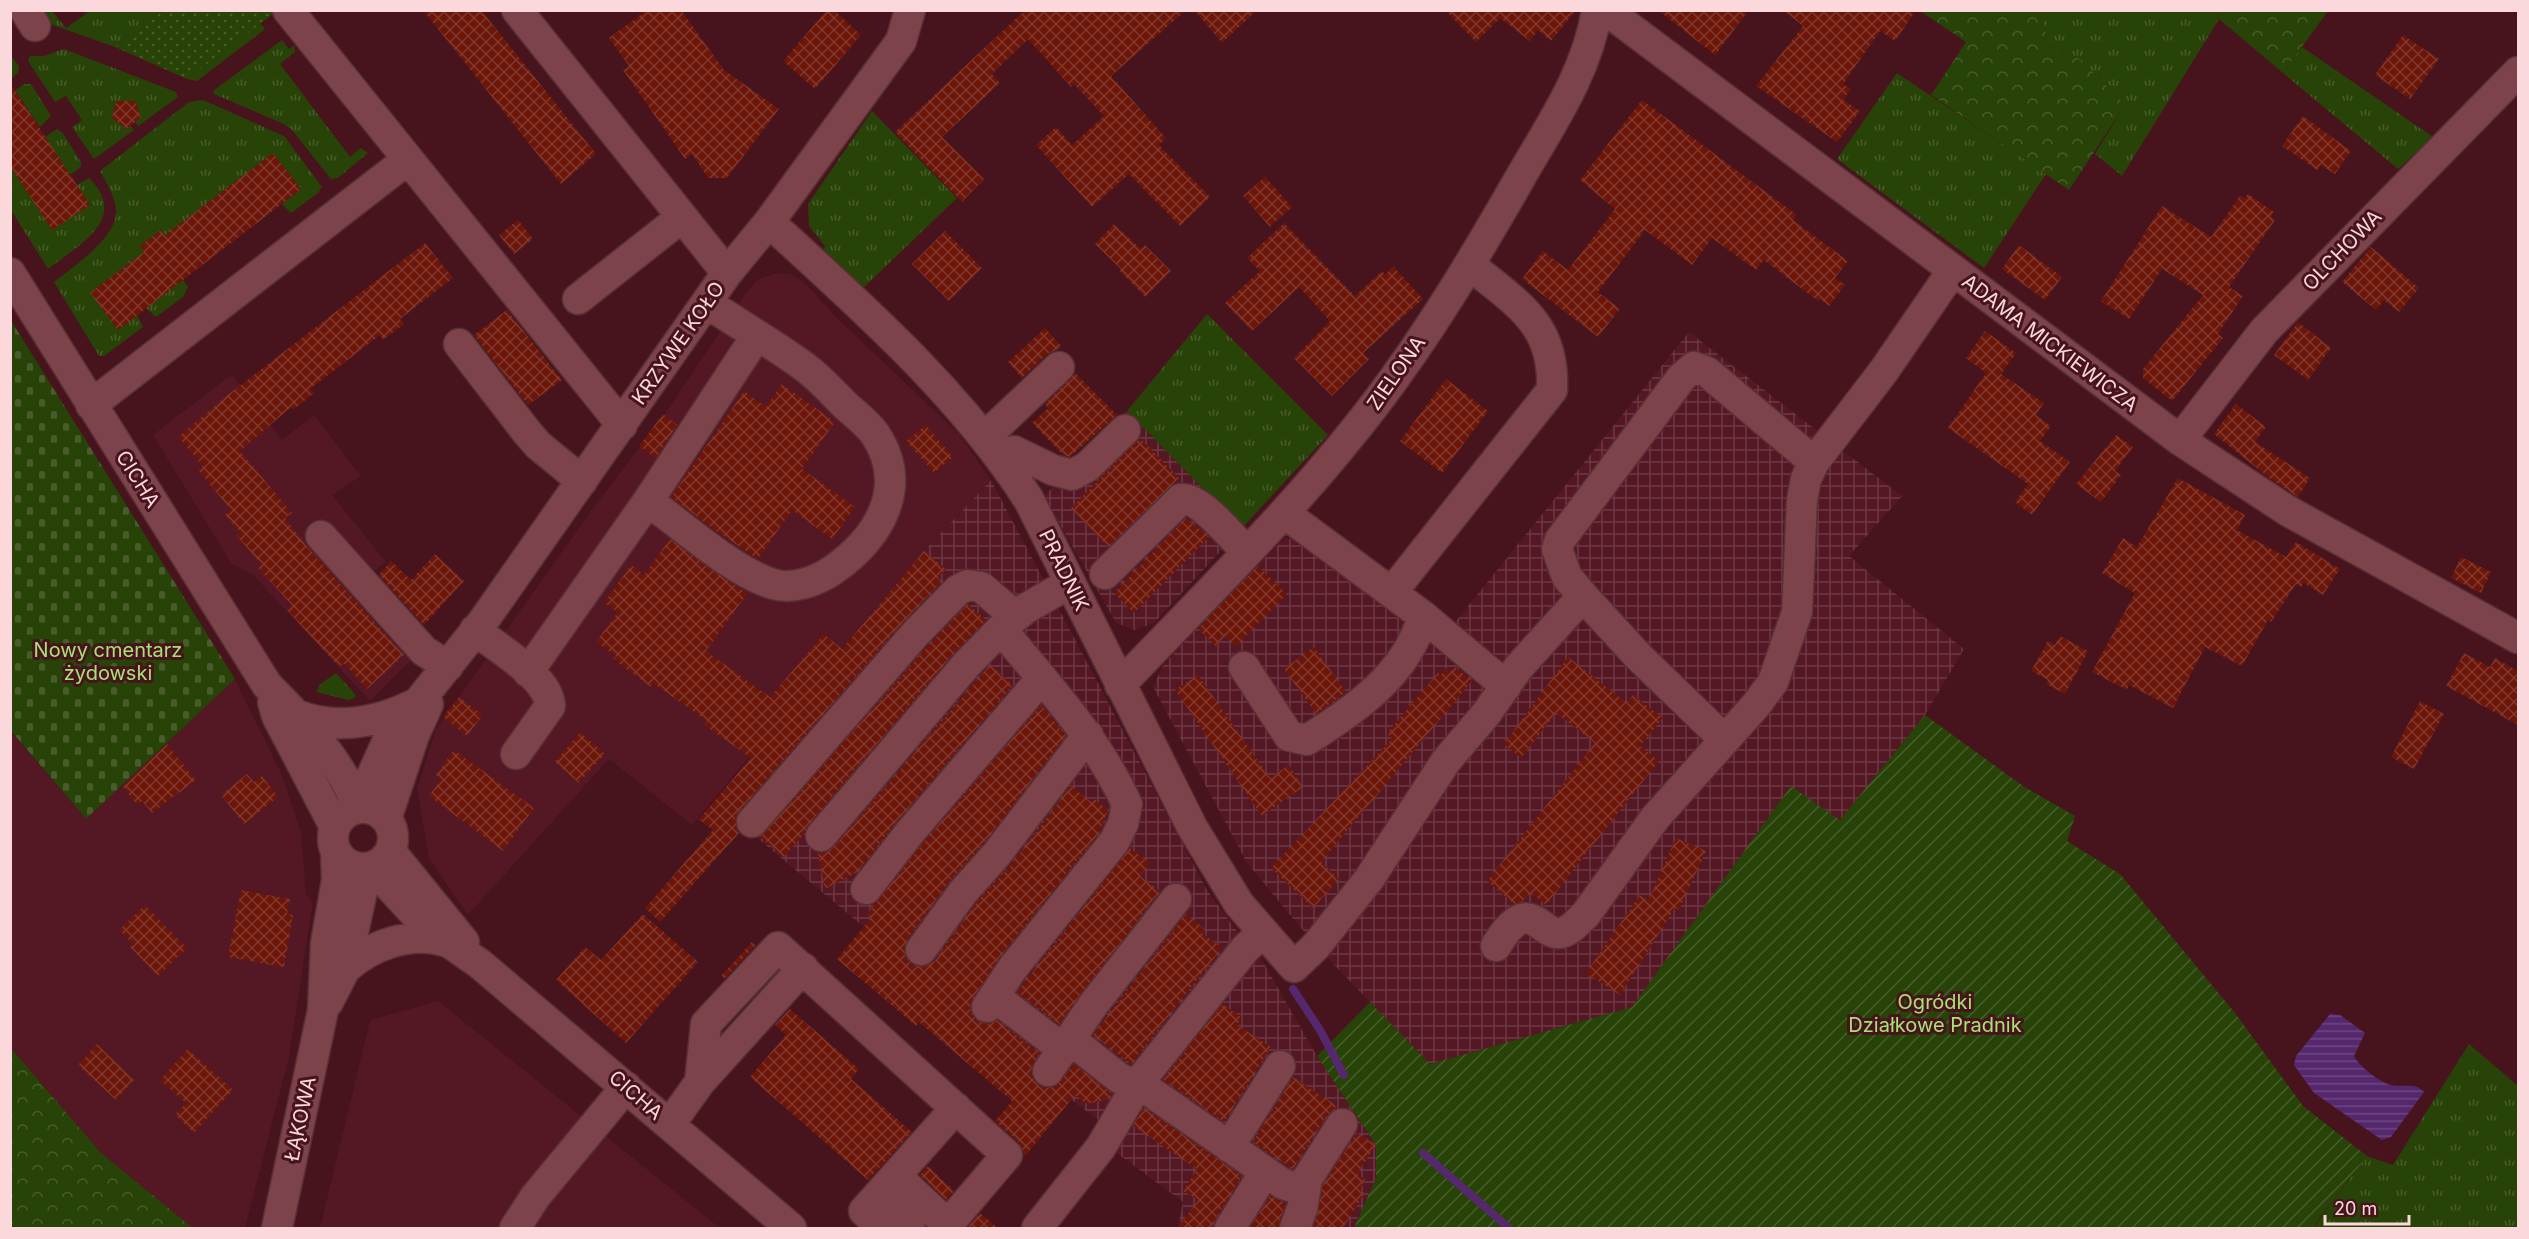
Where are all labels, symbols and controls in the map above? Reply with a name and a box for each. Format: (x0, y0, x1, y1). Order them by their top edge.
street label: OLCHOWA (2298, 204, 2387, 295)
street label: ADAMA MICKIEWICZA (1957, 269, 2143, 417)
street label: KRZYWE KOŁO (627, 277, 729, 409)
street label: ZIELONA (1362, 331, 1430, 415)
street label: CICHA (111, 446, 165, 512)
street label: PRADNIK (1034, 525, 1094, 615)
park label: Nowy cmentarz żydowski (34, 638, 182, 685)
park label: Ogródki Działkowe Pradnik (1848, 990, 2022, 1037)
street label: CICHA (604, 1065, 668, 1125)
street label: ŁĄKOWA (279, 1074, 321, 1164)
scale bar (2325, 1188, 2409, 1226)
text: 20 m (2334, 1198, 2377, 1219)

